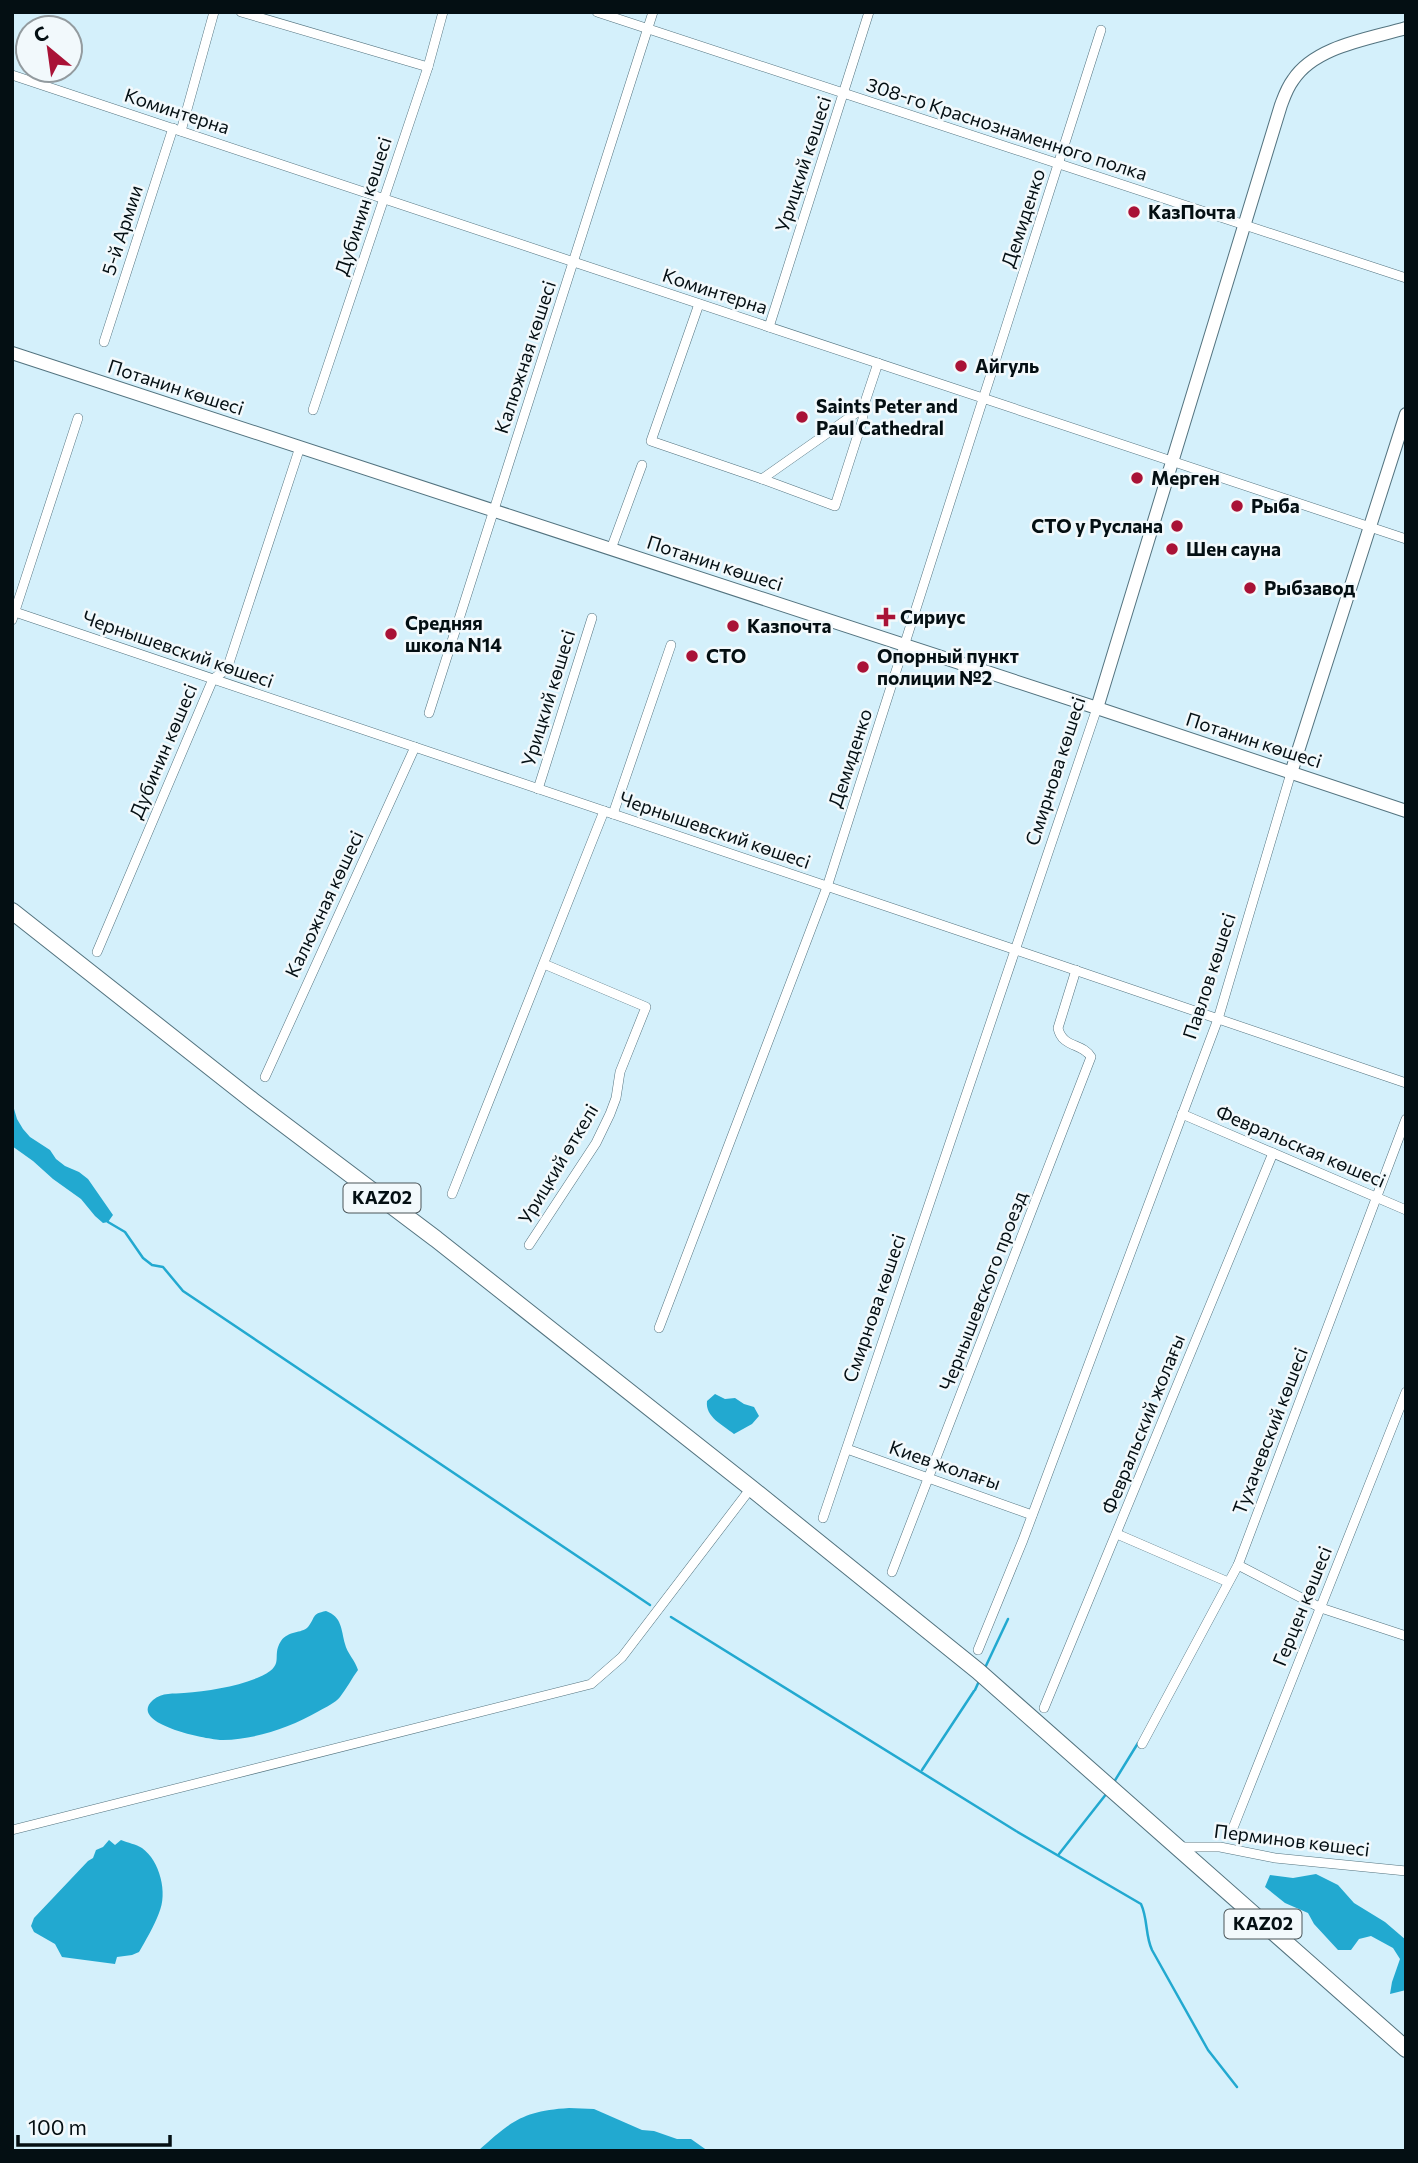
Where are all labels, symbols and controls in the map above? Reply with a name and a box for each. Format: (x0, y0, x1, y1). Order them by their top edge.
north arrow (14, 14, 84, 84)
text: С (29, 20, 52, 47)
street label: 308-го Краснознаменного полка (864, 72, 1150, 185)
street label: Коминтерна (122, 83, 233, 138)
street label: Урицкий көшесі (770, 93, 835, 235)
street label: Дубинин көшесі (329, 134, 396, 278)
street label: Демиденко (996, 166, 1049, 270)
street label: 5-й Армии (96, 182, 147, 278)
place label: КазПочта (1148, 200, 1236, 223)
marker: КазПочта (1126, 204, 1142, 220)
street label: Коминтерна (660, 263, 771, 318)
street label: Калюжная көшесі (489, 278, 560, 436)
street label: Потанин көшесі (105, 354, 247, 419)
place label: Айгуль (975, 354, 1039, 377)
marker: Айгуль (953, 358, 969, 374)
place label: Saints Peter and Paul Cathedral (816, 394, 958, 439)
marker: Saints Peter and Paul Cathedral (794, 409, 810, 425)
place label: Мерген (1151, 466, 1220, 489)
marker: Мерген (1129, 470, 1145, 486)
place label: Рыба (1251, 494, 1300, 517)
marker: Рыба (1229, 498, 1245, 514)
place label: СТО у Руслана (1031, 514, 1163, 537)
marker: СТО у Руслана (1169, 518, 1185, 534)
street label: Потанин көшесі (644, 530, 786, 595)
place label: Шен сауна (1186, 537, 1281, 560)
marker: Шен сауна (1164, 541, 1180, 557)
place label: Рыбзавод (1264, 576, 1356, 599)
marker: Рыбзавод (1242, 580, 1258, 596)
street label: Чернышевский көшесі (80, 605, 277, 692)
place label: Сириус (900, 605, 966, 628)
marker: Сириус (878, 609, 894, 625)
place label: Средняя школа N14 (405, 611, 502, 656)
place label: Казпочта (747, 614, 831, 637)
marker: Казпочта (725, 618, 741, 634)
marker: Средняя школа N14 (383, 626, 399, 642)
street label: Урицкий көшесі (516, 627, 579, 769)
place label: СТО (706, 644, 746, 667)
place label: Опорный пункт полиции №2 (877, 644, 1019, 689)
marker: СТО (684, 648, 700, 664)
marker: Опорный пункт полиции №2 (855, 659, 871, 675)
street label: Дубинин көшесі (124, 680, 201, 822)
street label: Смирнова көшесі (1020, 693, 1089, 848)
street label: Демиденко (823, 706, 876, 810)
street label: Потанин көшесі (1183, 707, 1325, 772)
street label: Чернышевский көшесі (617, 786, 814, 873)
street label: Калюжная көшесі (279, 827, 368, 981)
street label: Павлов көшесі (1177, 910, 1240, 1042)
street label: Урицкий өткелі (513, 1099, 602, 1228)
street label: Февральская көшесі (1213, 1099, 1390, 1192)
road number: KAZ02 (344, 1184, 420, 1212)
street label: Чернышевского проезд (934, 1188, 1031, 1394)
street label: Смирнова көшесі (837, 1231, 910, 1385)
street label: Февральский жолағы (1096, 1331, 1189, 1517)
street label: Тухачевский көшесі (1227, 1344, 1312, 1518)
street label: Киев жолағы (886, 1435, 1004, 1494)
street label: Герцен көшесі (1267, 1543, 1336, 1669)
street label: Перминов көшесі (1213, 1819, 1371, 1860)
road number: KAZ02 (1224, 1910, 1302, 1938)
scale bar (18, 2104, 170, 2148)
text: 100 m (28, 2114, 87, 2139)

